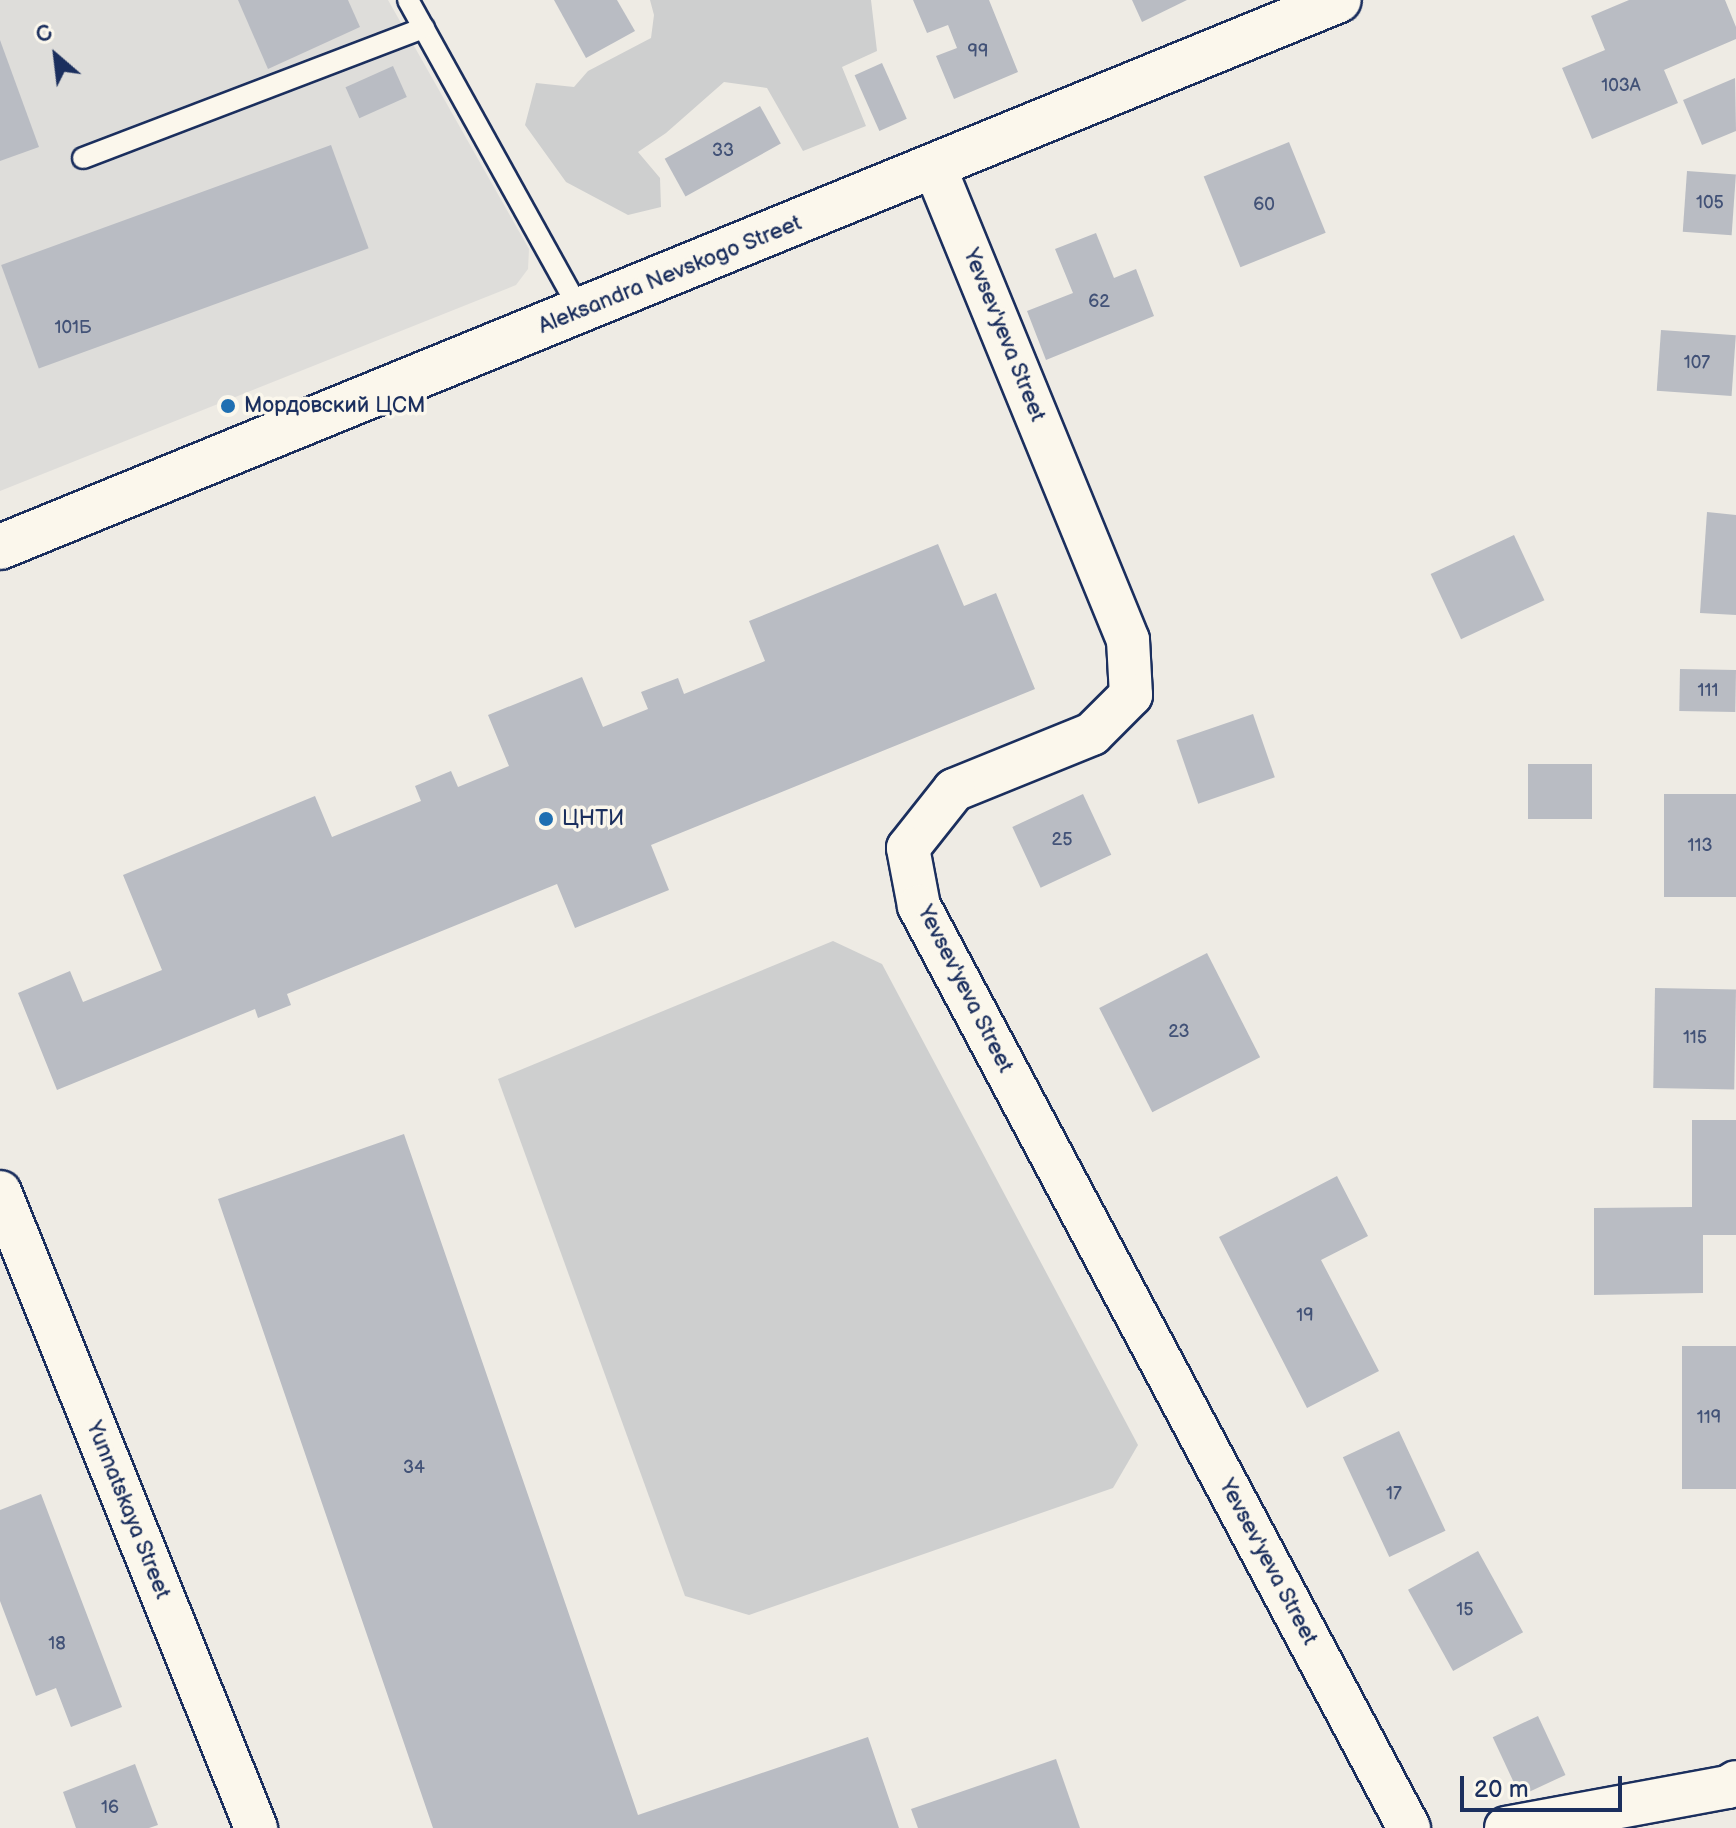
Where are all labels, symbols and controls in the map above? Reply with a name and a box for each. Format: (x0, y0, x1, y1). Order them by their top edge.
north arrow (16, 16, 96, 96)
text: С (31, 19, 58, 50)
house number: 99 (968, 41, 988, 63)
house number: 103А (1601, 75, 1641, 97)
house number: 33 (712, 140, 734, 162)
house number: 105 (1696, 192, 1724, 214)
house number: 60 (1253, 194, 1275, 216)
street label: Aleksandra Nevskogo Street (534, 210, 806, 340)
street label: Yevsev'yeva Street (957, 245, 1051, 425)
house number: 62 (1088, 291, 1110, 313)
house number: 101Б (55, 317, 91, 339)
house number: 107 (1684, 352, 1710, 374)
place label: Мордовский ЦСМ (244, 393, 425, 419)
marker: Мордовский ЦСМ (219, 397, 237, 415)
house number: 111 (1698, 680, 1718, 702)
place label: ЦНТИ (562, 806, 624, 832)
marker: ЦНТИ (537, 810, 555, 828)
house number: 25 (1052, 829, 1072, 851)
house number: 113 (1687, 835, 1713, 857)
street label: Yevsev'yeva Street (911, 901, 1019, 1077)
house number: 23 (1168, 1021, 1190, 1043)
house number: 115 (1683, 1027, 1707, 1049)
house number: 19 (1296, 1305, 1314, 1327)
house number: 119 (1697, 1407, 1721, 1429)
street label: Yunnatskaya Street (80, 1417, 176, 1603)
house number: 34 (403, 1457, 425, 1479)
street label: Yevsev'yeva Street (1213, 1474, 1323, 1650)
house number: 17 (1386, 1483, 1402, 1505)
house number: 15 (1456, 1599, 1474, 1621)
house number: 18 (48, 1633, 66, 1655)
scale bar (1464, 1760, 1626, 1810)
text: 20 m (1474, 1775, 1529, 1804)
house number: 16 (101, 1797, 119, 1819)

